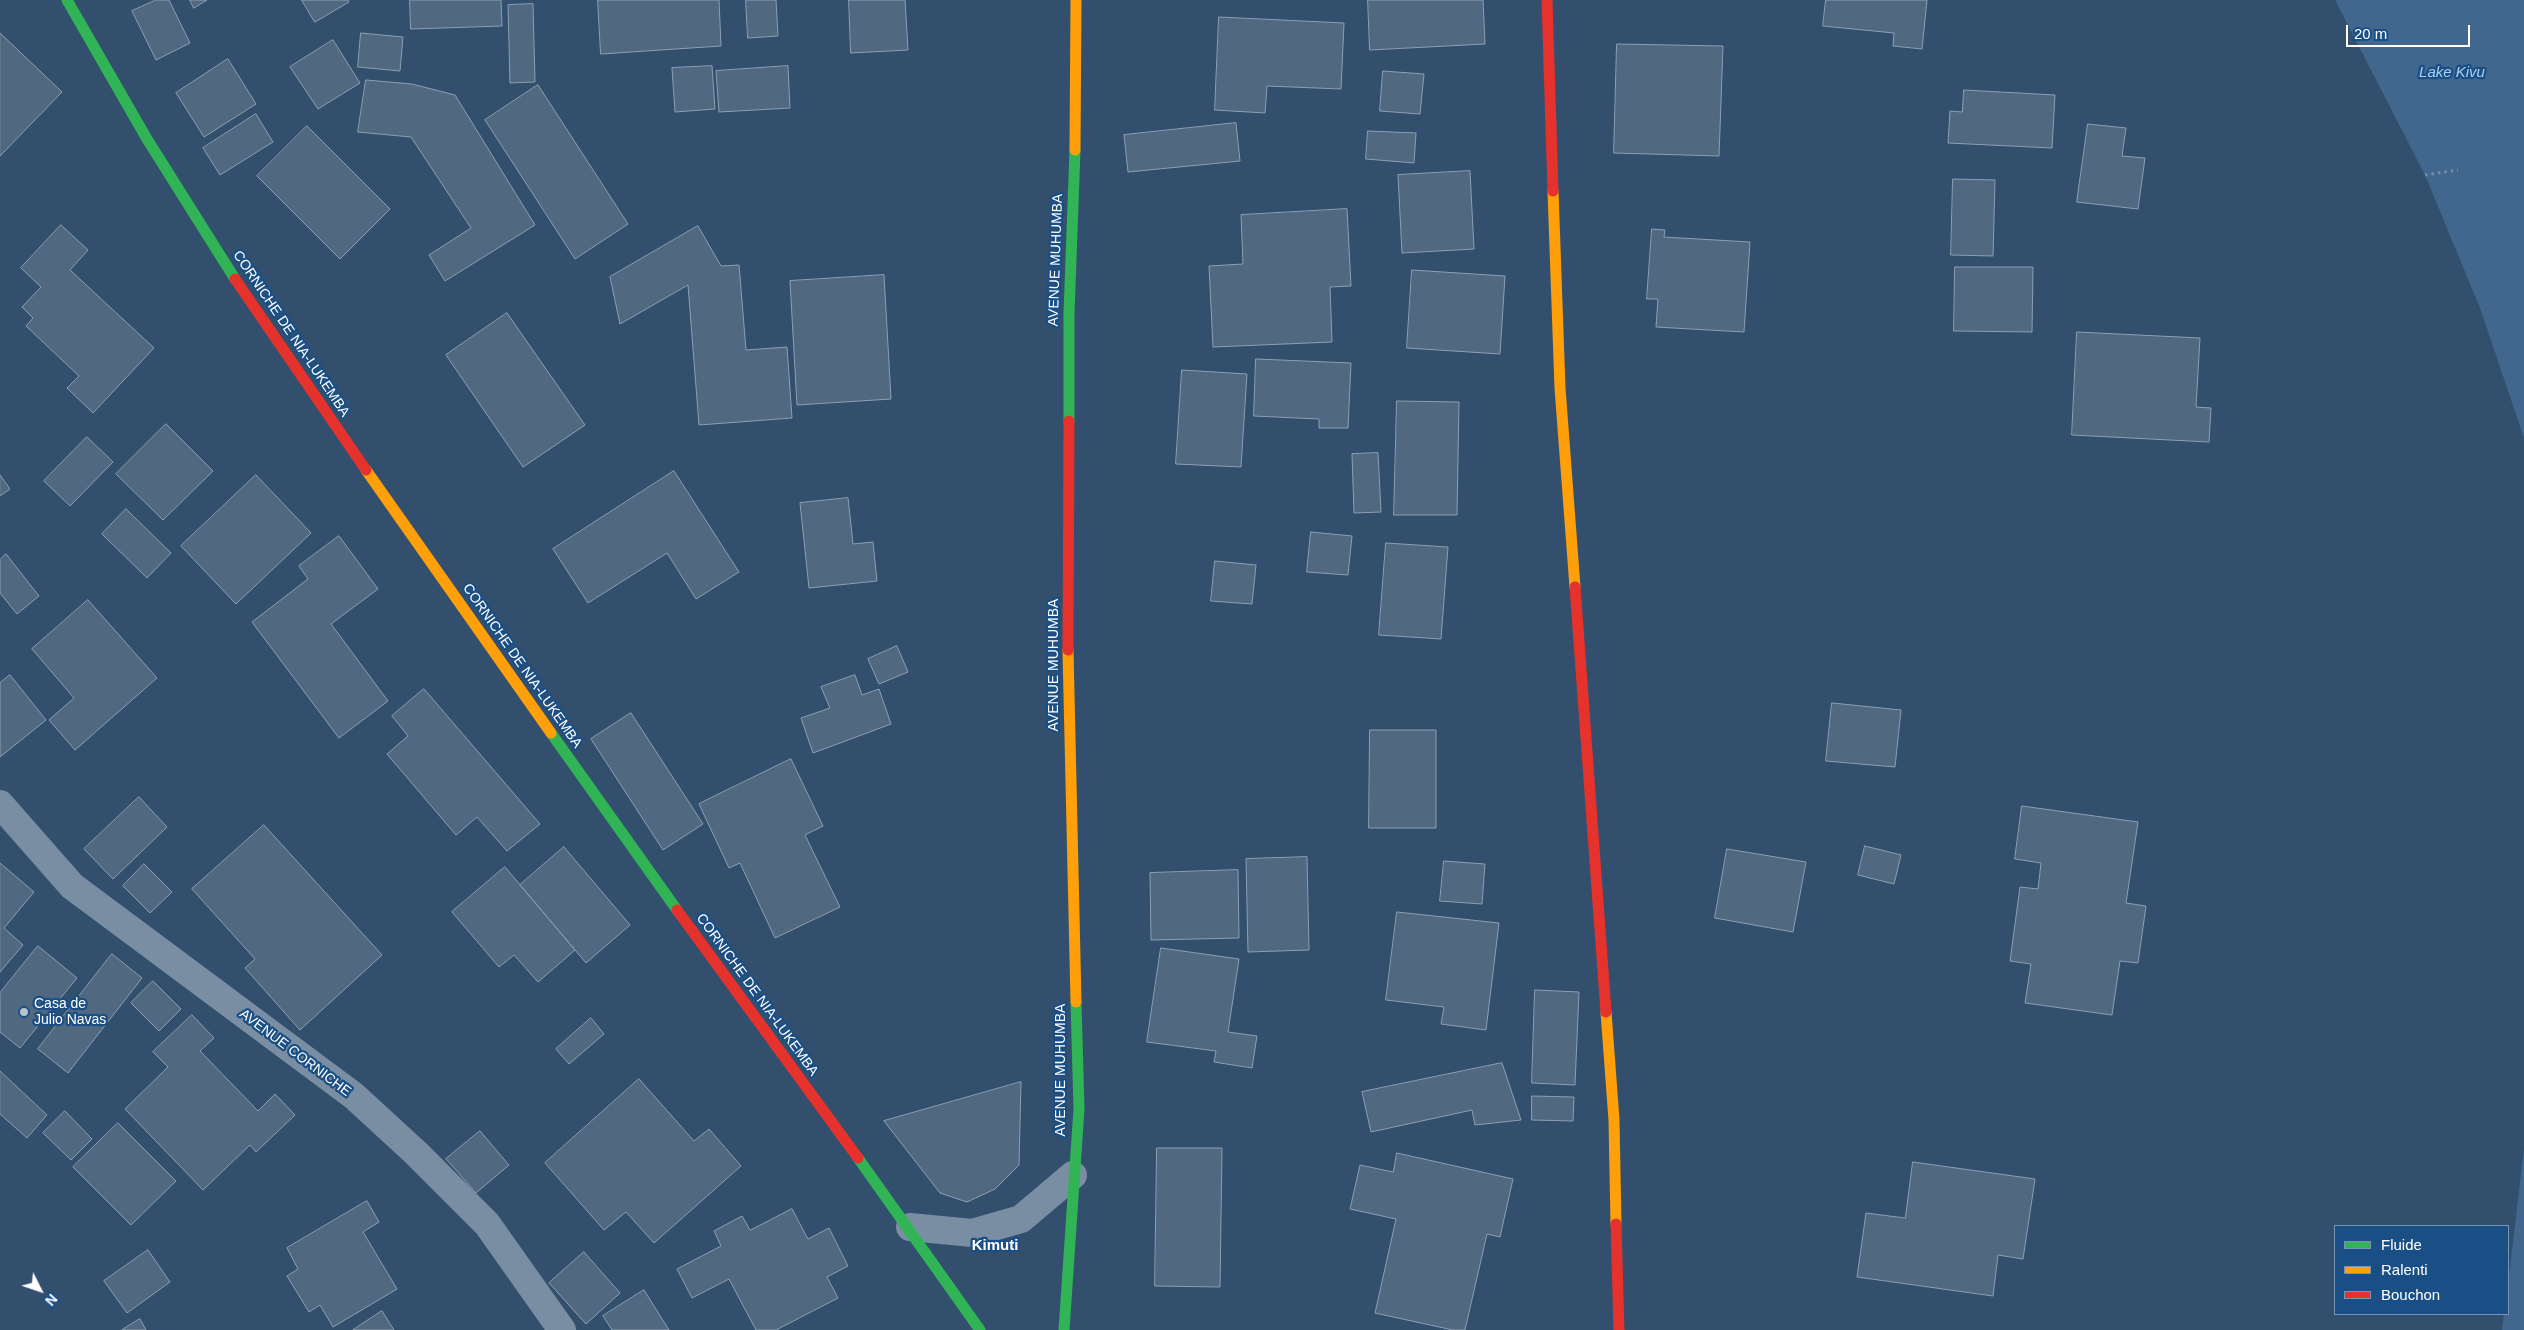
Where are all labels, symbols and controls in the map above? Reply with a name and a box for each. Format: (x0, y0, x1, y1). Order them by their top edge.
scale bar (2349, 15, 2473, 47)
text: 20 m (2354, 25, 2387, 42)
water label: Lake Kivu (2419, 64, 2485, 82)
street label: AVENUE MUHUMBA (1045, 193, 1067, 327)
street label: CORNICHE DE NIA-LUKEMBA (229, 248, 353, 420)
street label: CORNICHE DE NIA-LUKEMBA (459, 581, 585, 751)
street label: AVENUE MUHUMBA (1046, 599, 1062, 731)
street label: CORNICHE DE NIA-LUKEMBA (692, 910, 822, 1080)
place label: Casa de Julio Navas (34, 996, 106, 1028)
street label: AVENUE MUHUMBA (1053, 1004, 1069, 1136)
marker: Casa de Julio Navas (18, 1006, 30, 1018)
street label: AVENUE CORNICHE (236, 1006, 354, 1100)
legend (2334, 1225, 2509, 1315)
text: Fluide (2381, 1236, 2422, 1253)
district label: Kimuti (972, 1237, 1018, 1255)
text: Ralenti (2381, 1261, 2428, 1278)
north arrow (15, 1265, 65, 1315)
text: Bouchon (2381, 1286, 2440, 1303)
text: N (42, 1291, 61, 1309)

